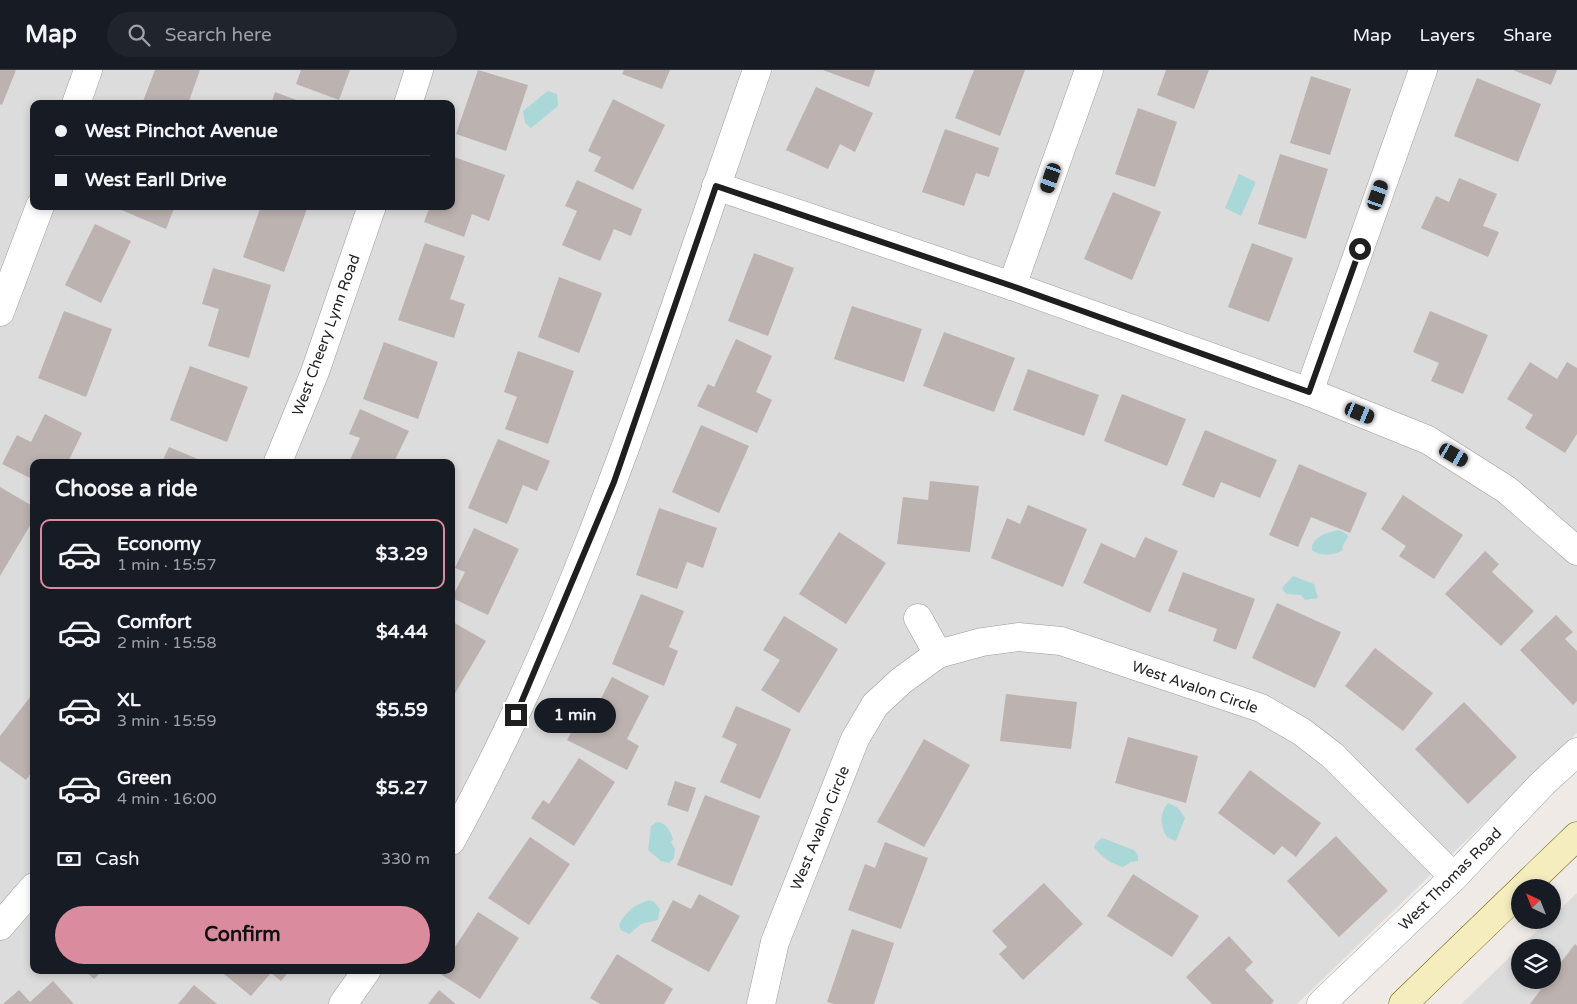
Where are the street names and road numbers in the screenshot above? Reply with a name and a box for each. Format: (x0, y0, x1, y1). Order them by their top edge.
street label: West Cheery Lynn Road (288, 252, 364, 418)
street label: West Avalon Circle (1129, 657, 1261, 717)
street label: West Avalon Circle (787, 763, 853, 893)
street label: West Thomas Road (1395, 824, 1505, 934)

